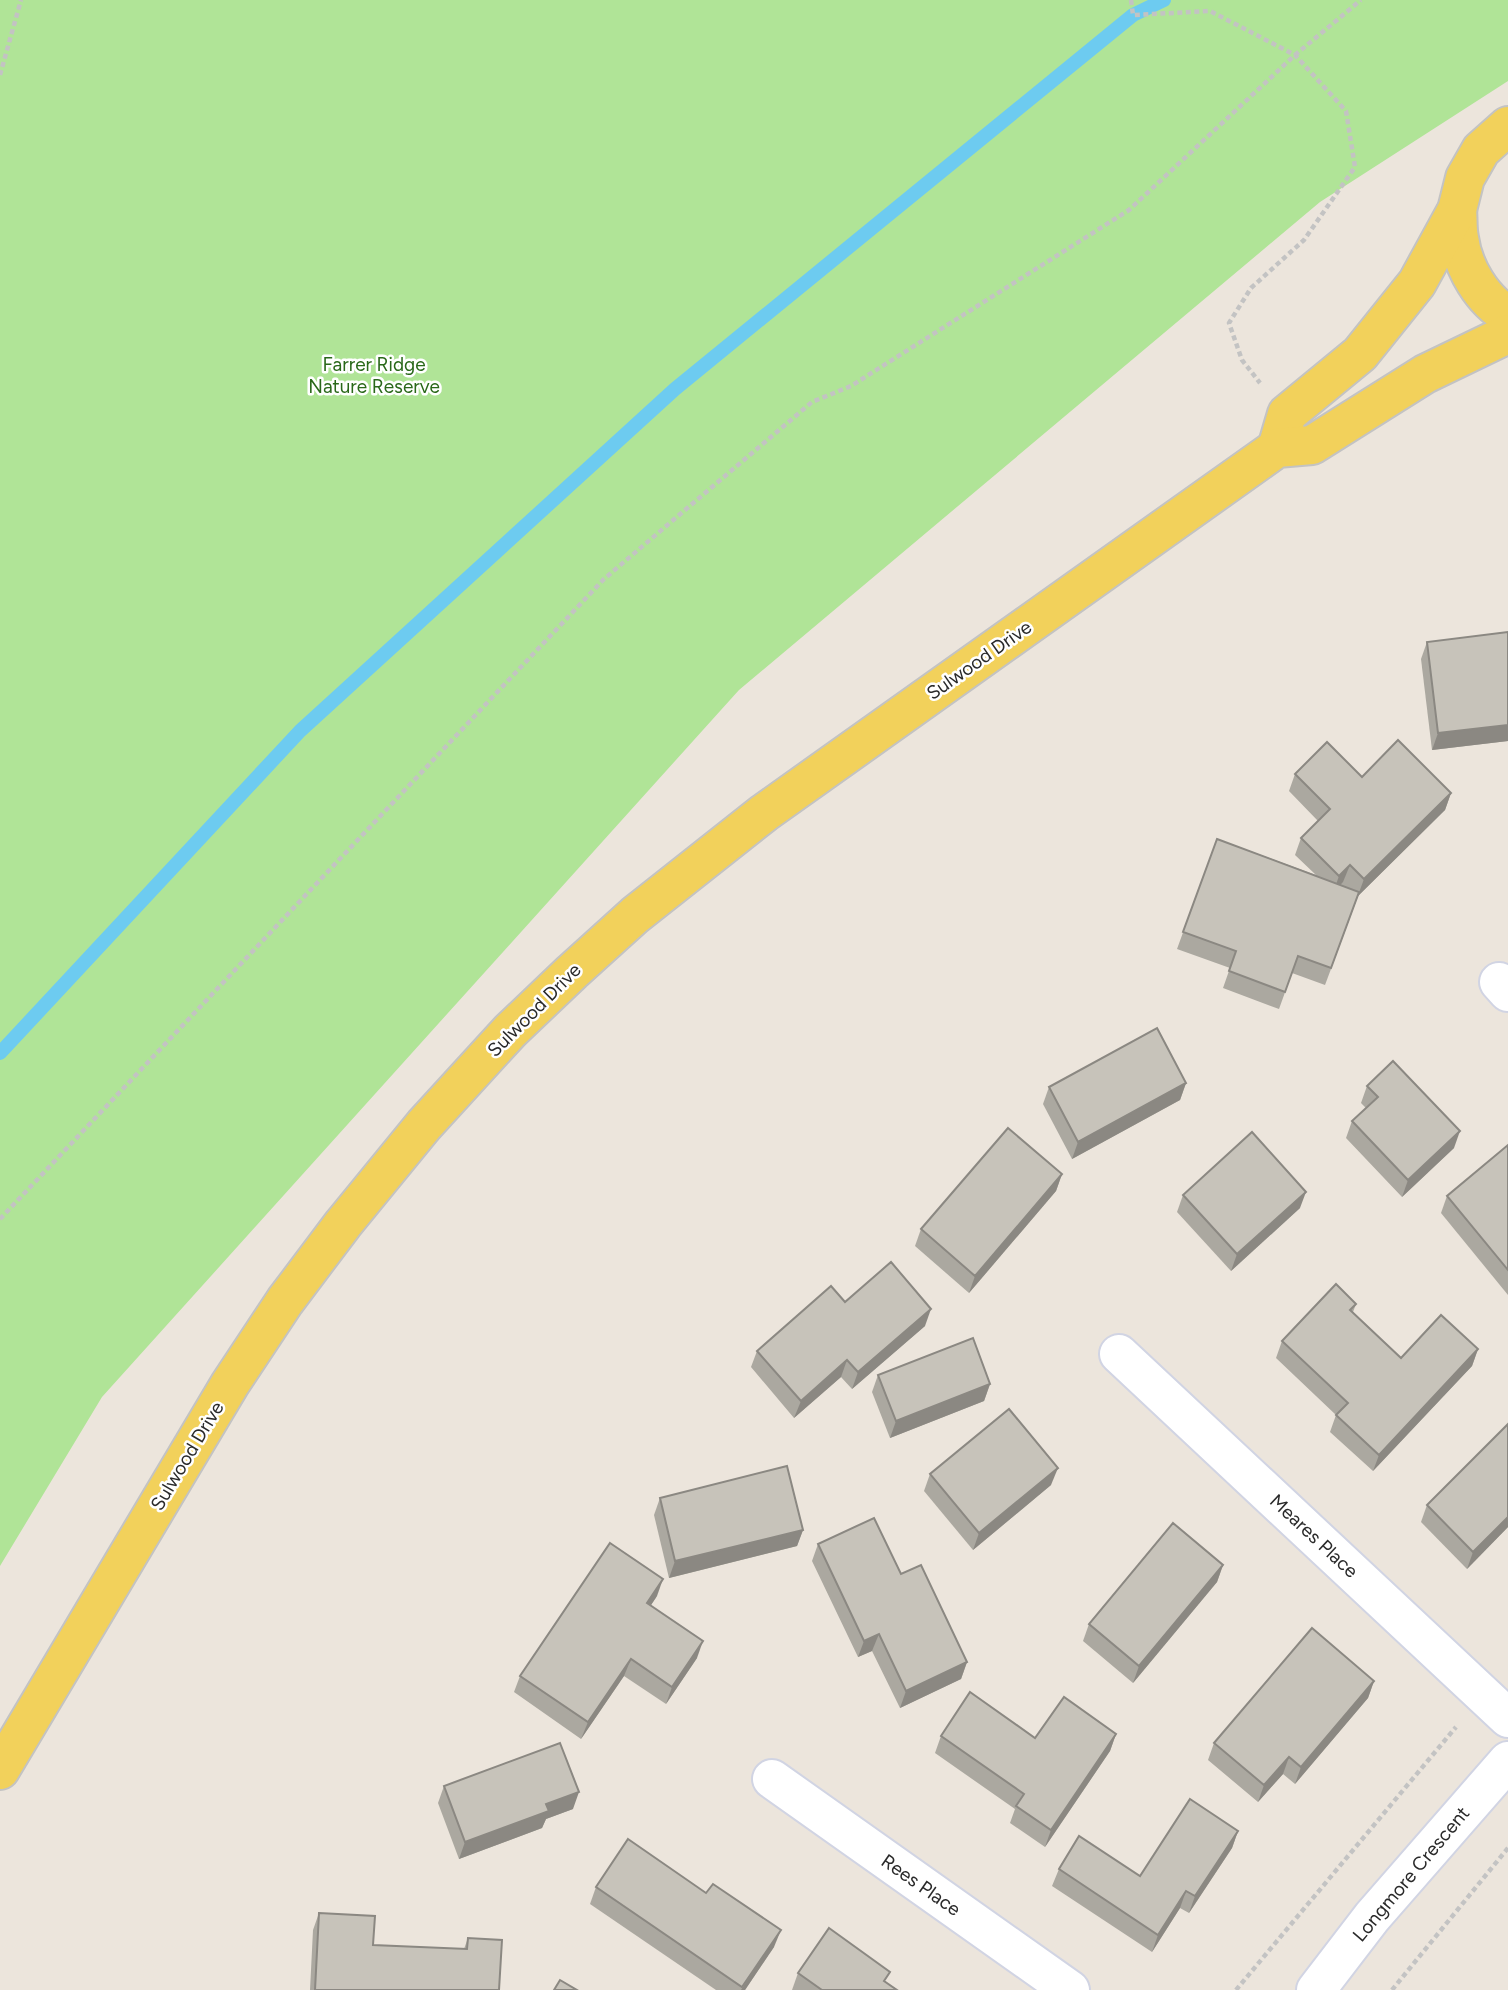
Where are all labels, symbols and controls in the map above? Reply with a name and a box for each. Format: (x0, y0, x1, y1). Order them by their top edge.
park label: Farrer Ridge Nature Reserve (308, 353, 440, 398)
street label: Sulwood Drive (922, 615, 1036, 705)
street label: Sulwood Drive (482, 958, 586, 1062)
street label: Sulwood Drive (145, 1397, 229, 1515)
street label: Meares Place (1265, 1489, 1363, 1583)
street label: Longmore Crescent (1348, 1802, 1474, 1946)
street label: Rees Place (877, 1849, 965, 1921)

